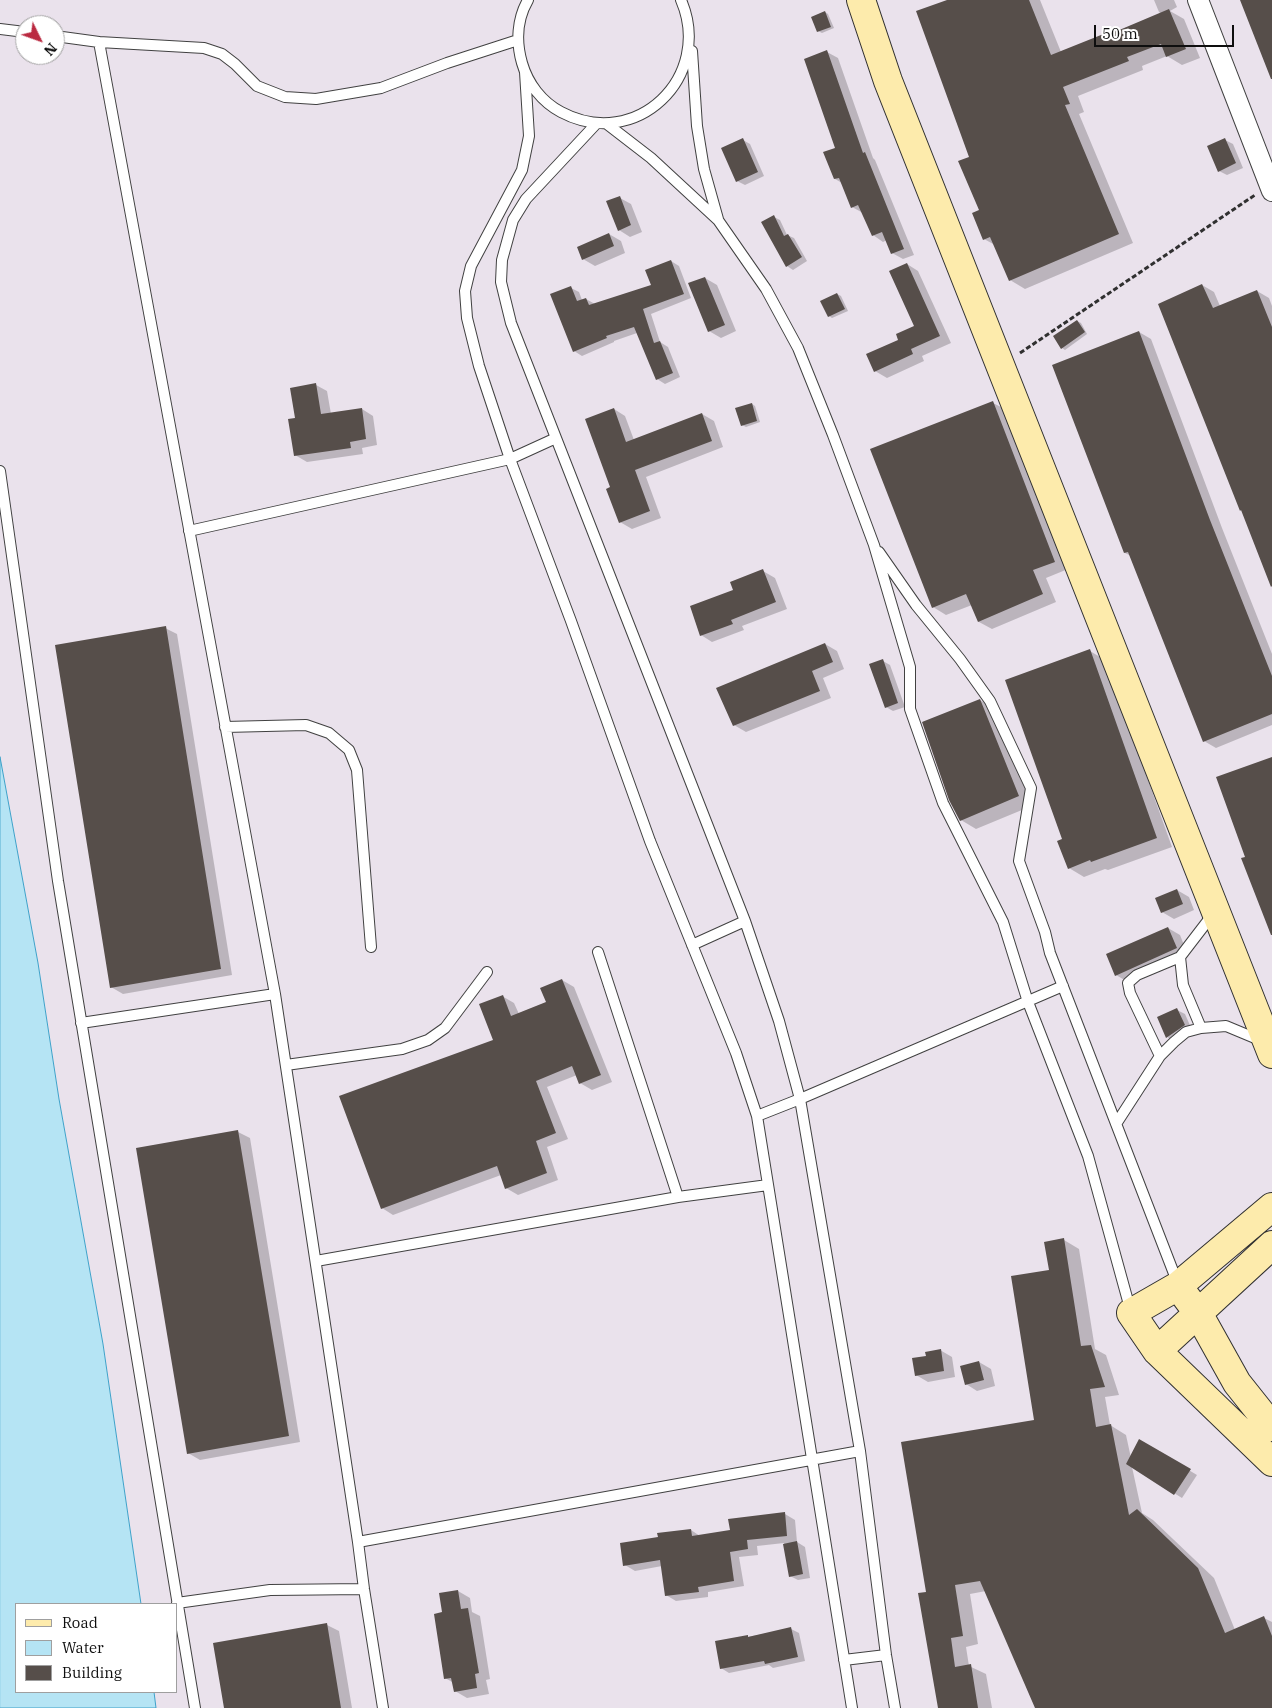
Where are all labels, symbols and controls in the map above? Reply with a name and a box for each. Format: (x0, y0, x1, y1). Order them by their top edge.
north arrow (15, 15, 65, 65)
scale bar (1097, 15, 1237, 47)
text: 50 m (1102, 24, 1138, 43)
text: N (40, 39, 61, 60)
legend (15, 1603, 178, 1693)
text: Road (62, 1613, 98, 1632)
text: Water (62, 1638, 104, 1657)
text: Building (62, 1663, 122, 1682)

